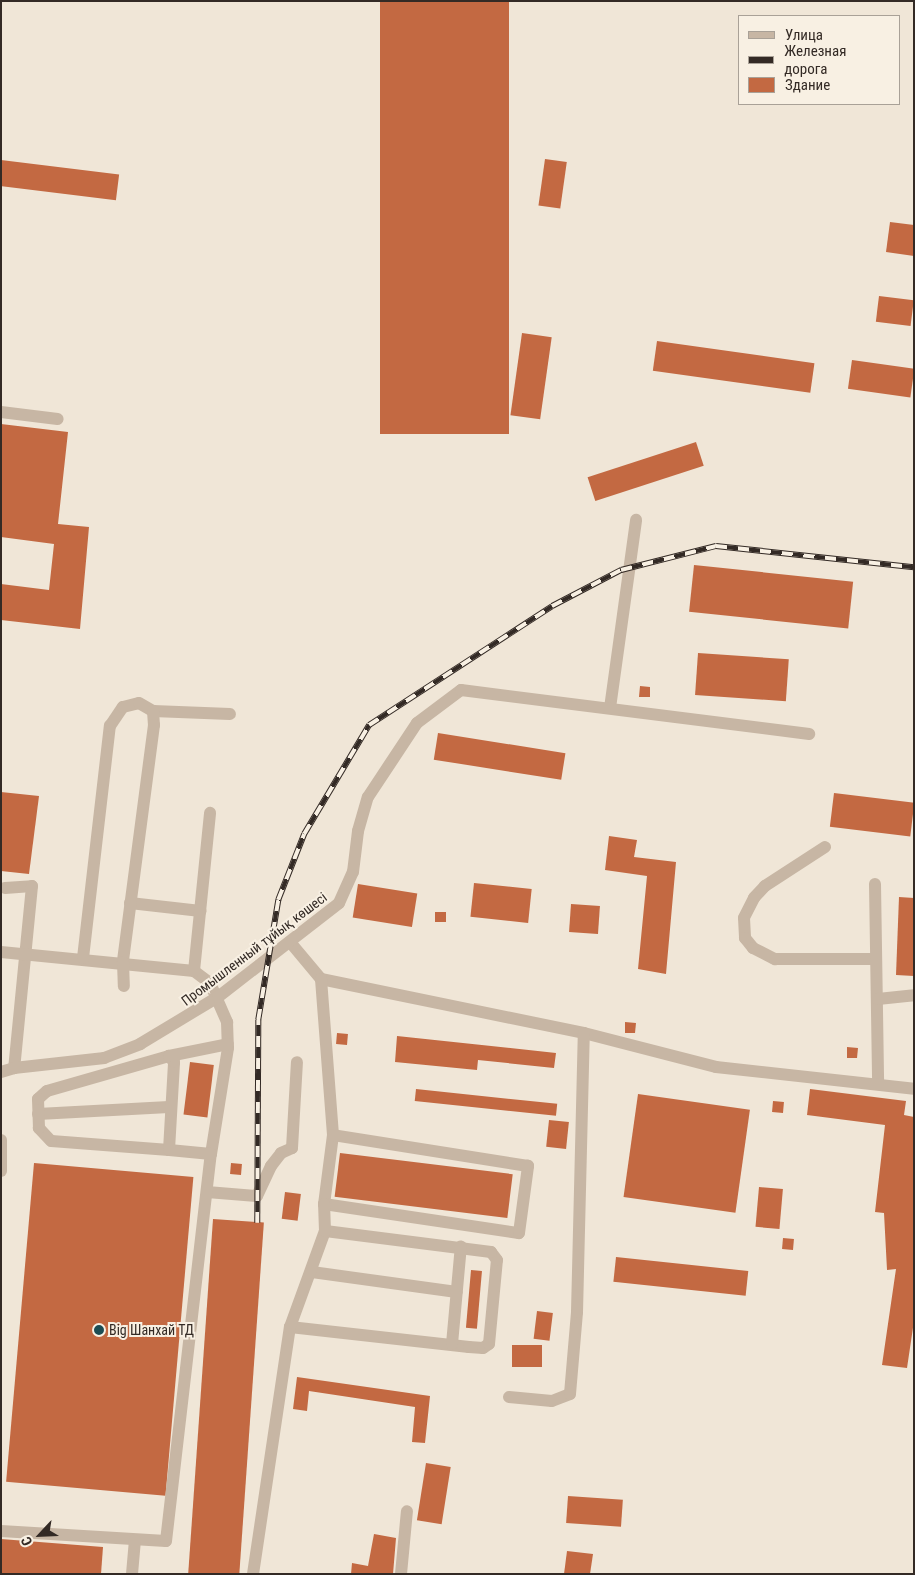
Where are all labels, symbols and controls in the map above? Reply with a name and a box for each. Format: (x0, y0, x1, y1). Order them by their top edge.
legend (738, 15, 900, 105)
text: Улица (785, 26, 823, 44)
text: Железная дорога (784, 42, 846, 78)
text: Здание (785, 76, 830, 94)
street label: Промышленный тұйық көшесі (178, 889, 330, 1009)
place label: Big Шанхай ТД (109, 1322, 194, 1338)
marker: Big Шанхай ТД (93, 1324, 105, 1336)
north arrow (15, 1510, 65, 1560)
text: С (17, 1534, 35, 1548)

